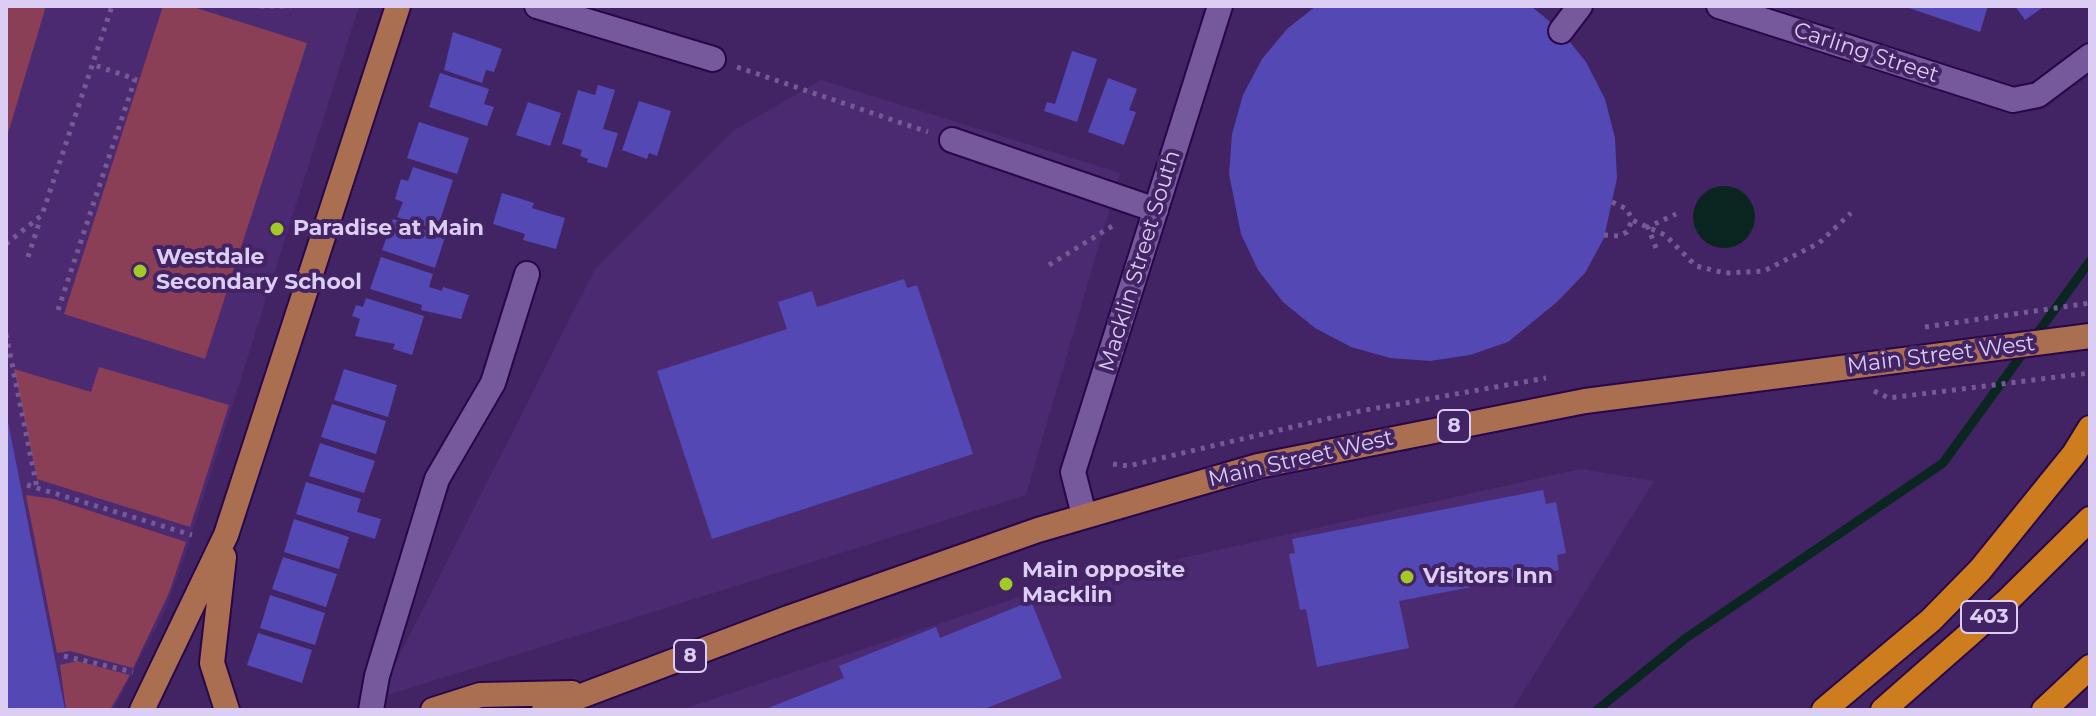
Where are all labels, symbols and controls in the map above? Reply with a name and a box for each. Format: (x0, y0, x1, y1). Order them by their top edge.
street label: Carling Street (1790, 17, 1942, 89)
street label: Macklin Street South (1094, 147, 1186, 375)
place label: Paradise at Main (293, 216, 484, 242)
marker: Paradise at Main (268, 220, 286, 238)
place label: Westdale Secondary School (156, 245, 362, 296)
marker: Westdale Secondary School (131, 262, 149, 280)
street label: Main Street West (1846, 330, 2036, 380)
road number: 8 (1438, 410, 1470, 442)
street label: Main Street West (1206, 425, 1396, 493)
place label: Main opposite Macklin (1022, 558, 1185, 610)
place label: Visitors Inn (1423, 564, 1553, 590)
marker: Visitors Inn (1398, 568, 1416, 586)
marker: Main opposite Macklin (997, 575, 1015, 593)
road number: 403 (1961, 601, 2017, 633)
road number: 8 (674, 640, 706, 672)

